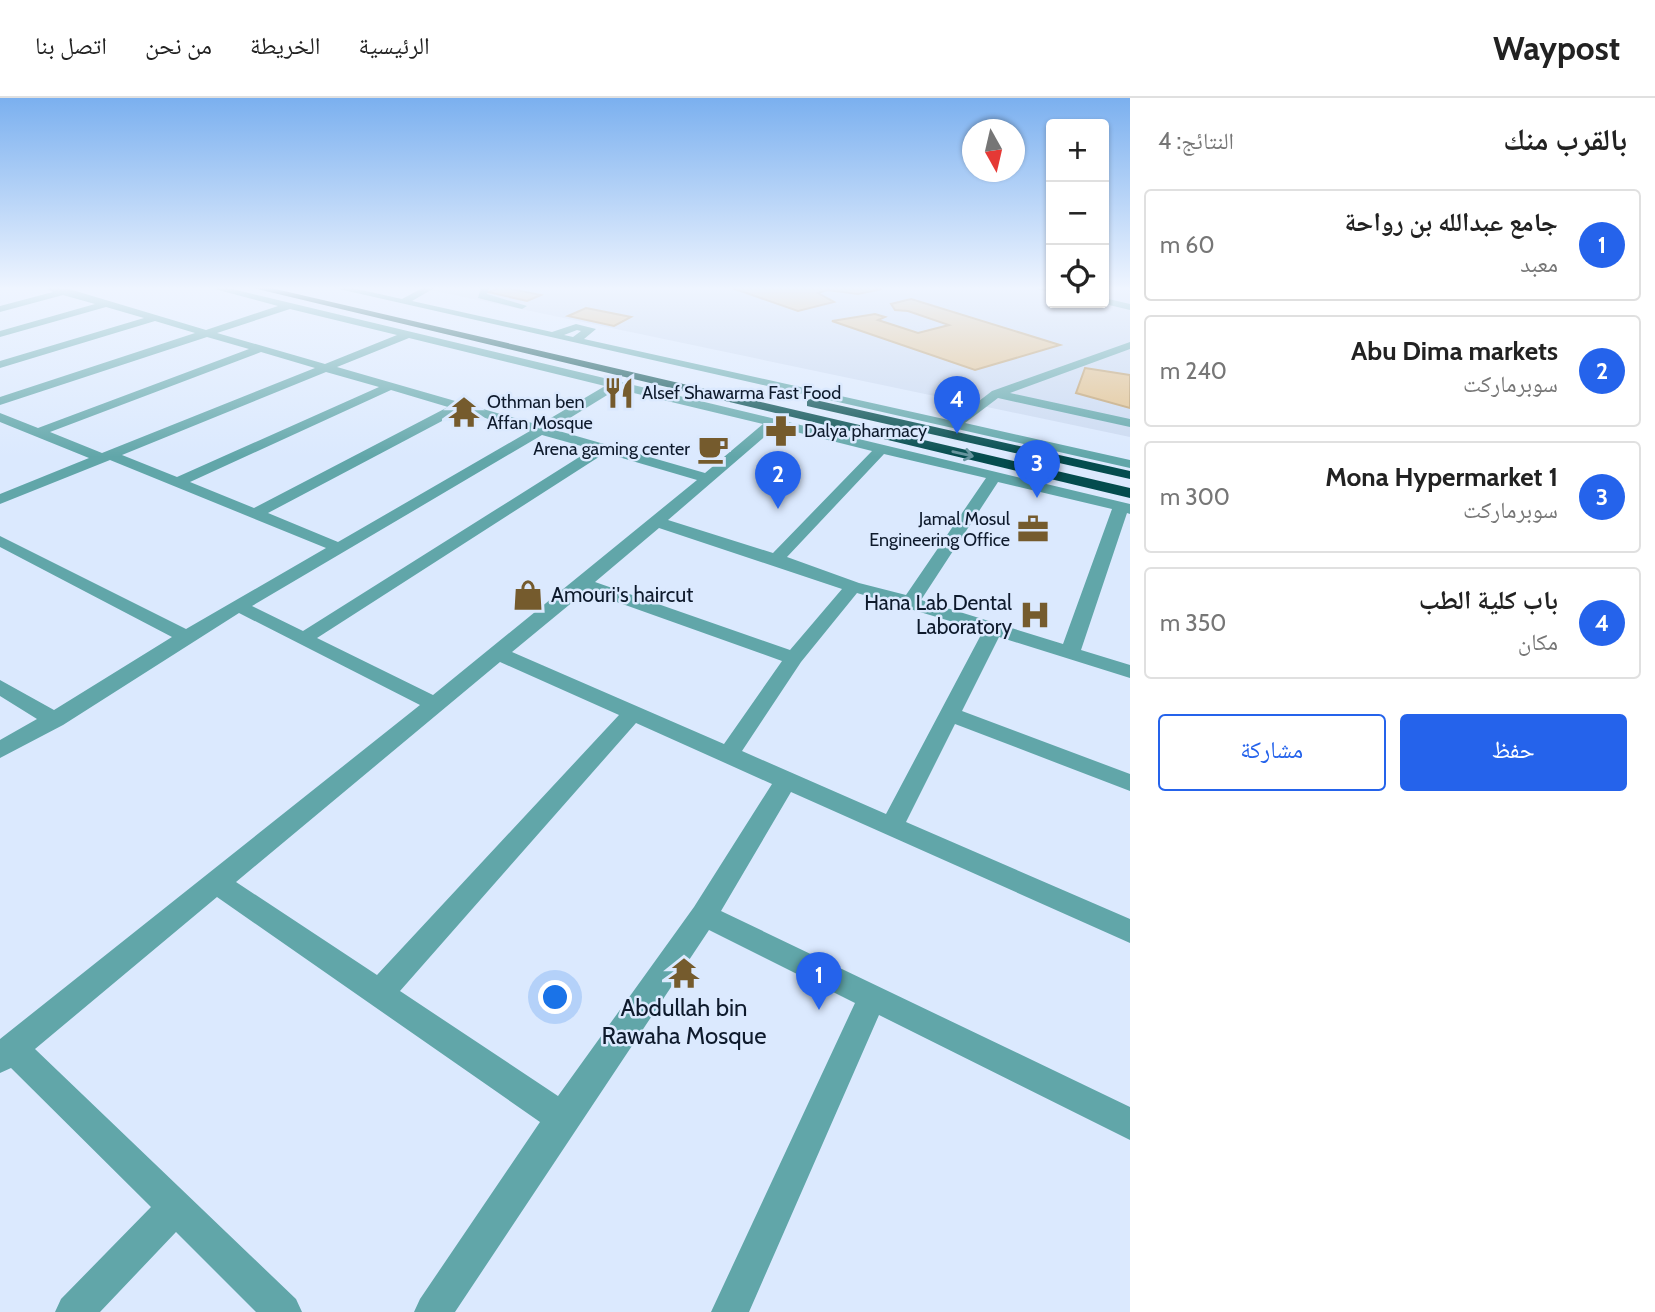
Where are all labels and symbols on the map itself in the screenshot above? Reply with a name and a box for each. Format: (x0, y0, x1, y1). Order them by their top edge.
north arrow (962, 119, 1025, 182)
restaurant icon: Alsef Shawarma Fast Food (602, 376, 636, 410)
pin: 4 (934, 376, 980, 434)
place label: Alsef Shawarma Fast Food (642, 382, 841, 404)
place label: Othman ben Affan Mosque (487, 391, 593, 434)
temple icon: Othman ben Affan Mosque (447, 395, 481, 429)
pharmacy icon: Dalya pharmacy (764, 414, 798, 448)
place label: Dalya pharmacy (804, 420, 927, 442)
cafe icon: Arena gaming center (696, 432, 730, 466)
place label: Arena gaming center (533, 438, 690, 460)
pin: 3 (1014, 440, 1060, 498)
one-way arrow (951, 448, 974, 461)
pin: 2 (755, 451, 801, 509)
place label: Jamal Mosul Engineering Office (869, 508, 1011, 551)
office icon: Jamal Mosul Engineering Office (1016, 512, 1050, 546)
shop icon: Amouri's haircut (511, 578, 545, 612)
place label: Amouri's haircut (551, 582, 693, 607)
place label: Hana Lab Dental Laboratory (864, 590, 1012, 639)
hospital icon: Hana Lab Dental Laboratory (1018, 598, 1052, 632)
pin: 1 (796, 952, 842, 1010)
temple icon: Abdullah bin Rawaha Mosque (667, 956, 701, 990)
your location (538, 980, 572, 1014)
place label: Abdullah bin Rawaha Mosque (602, 993, 766, 1050)

